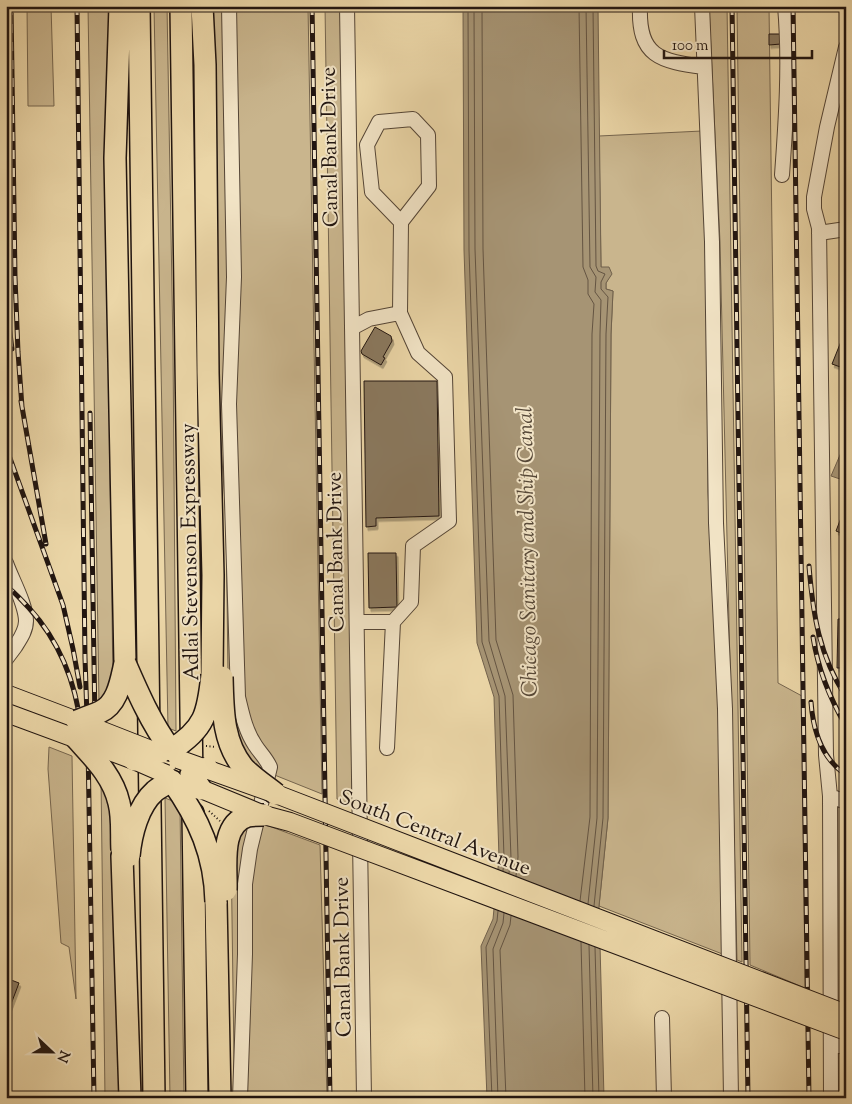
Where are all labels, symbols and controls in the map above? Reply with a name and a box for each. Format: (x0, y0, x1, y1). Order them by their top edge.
scale bar (664, 28, 812, 60)
text: 100 m (672, 36, 709, 57)
street label: Canal Bank Drive (315, 66, 347, 227)
water label: Chicago Sanitary and Ship Canal (510, 406, 548, 697)
street label: Adlai Stevenson Expressway (174, 422, 208, 681)
street label: Canal Bank Drive (321, 471, 353, 632)
street label: South Central Avenue (334, 783, 535, 884)
street label: Canal Bank Drive (328, 876, 360, 1037)
north arrow (28, 1026, 78, 1076)
text: N (51, 1047, 74, 1065)

